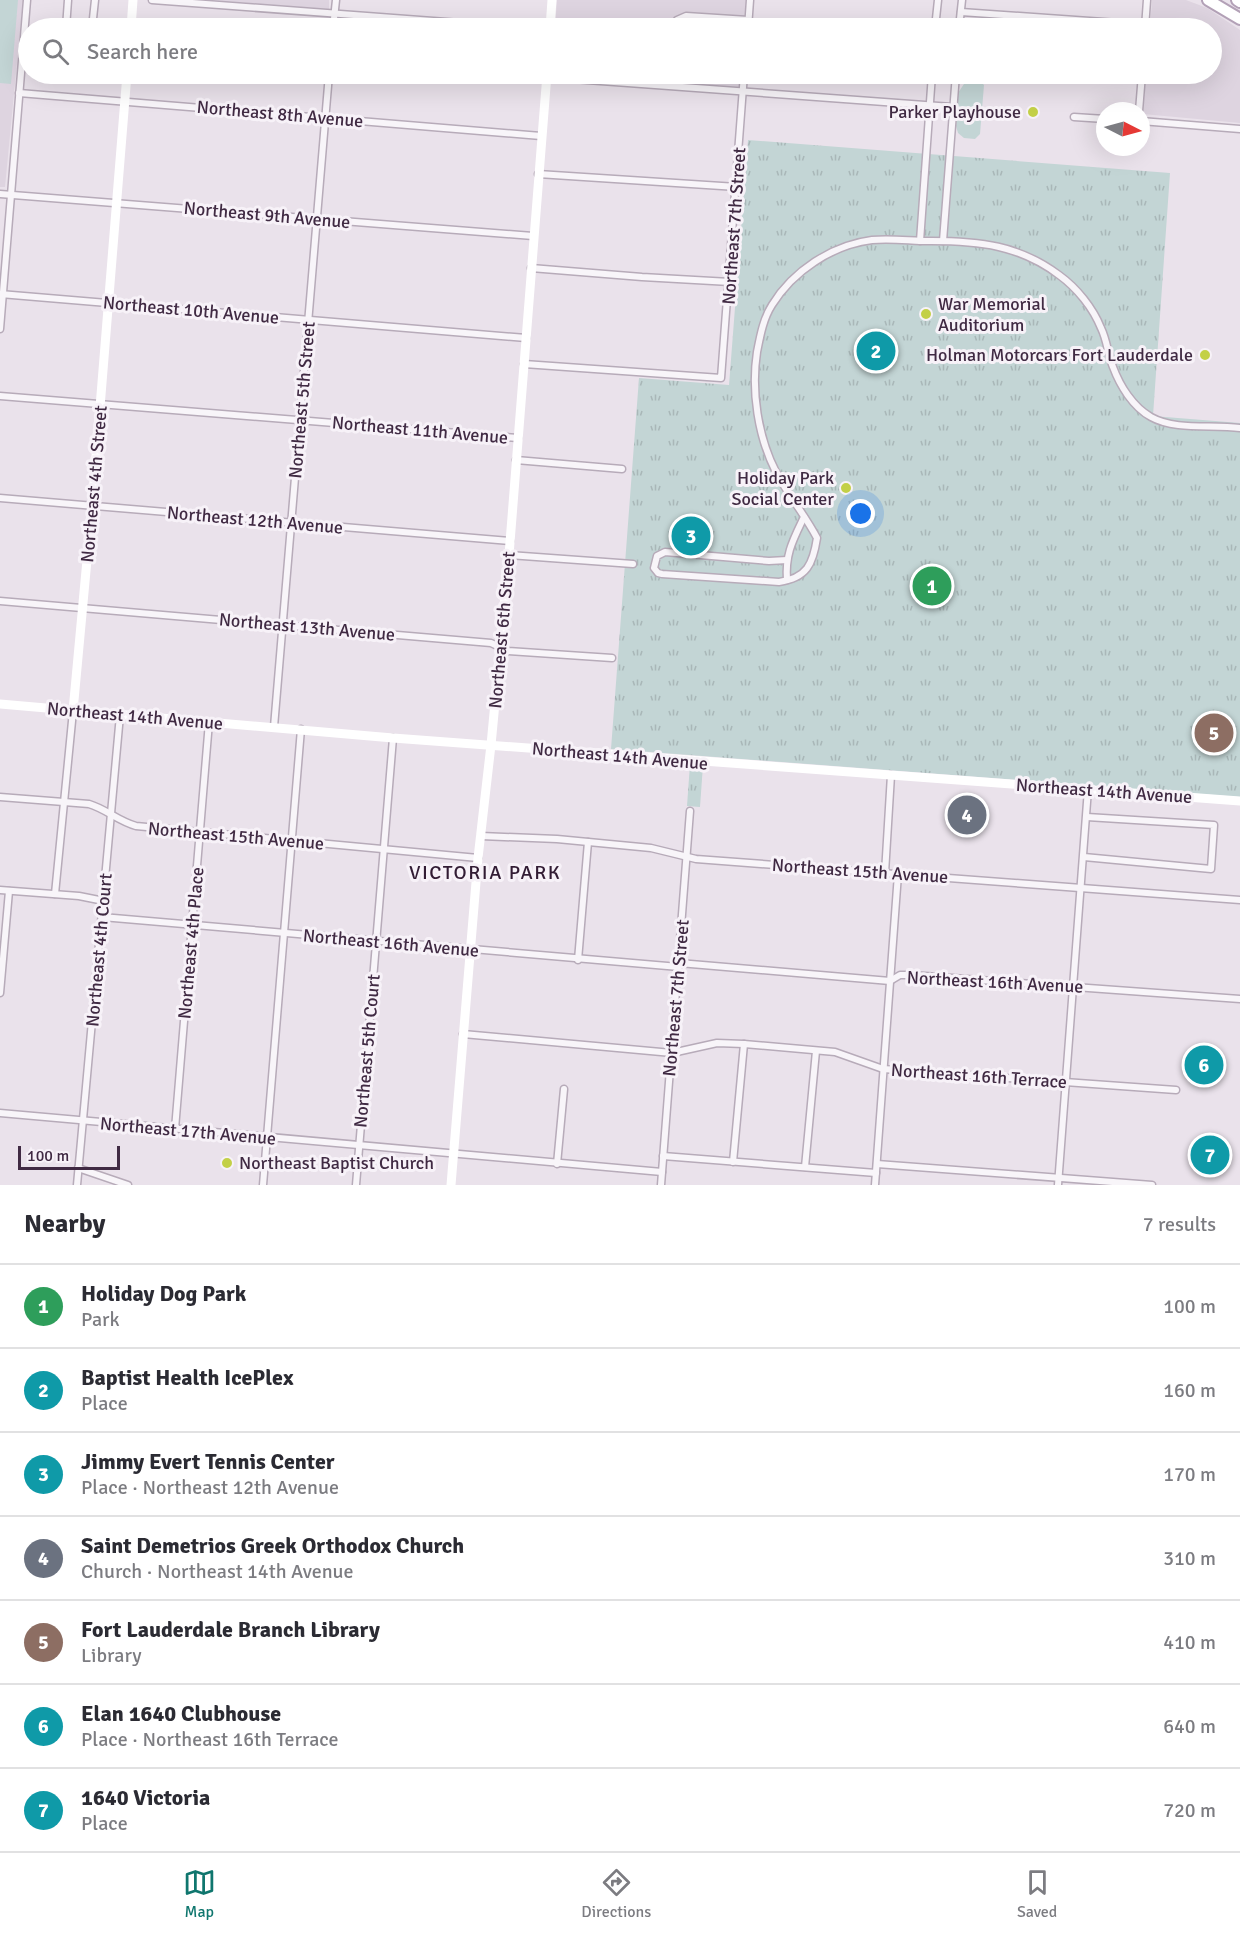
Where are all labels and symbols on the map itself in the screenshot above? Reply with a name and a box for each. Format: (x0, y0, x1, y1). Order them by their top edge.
street label: Northeast 8th Avenue (196, 96, 364, 132)
place label: Parker Playhouse (888, 101, 1021, 123)
north arrow (1096, 102, 1150, 156)
marker: Parker Playhouse (1026, 105, 1040, 119)
street label: Northeast 7th Street (718, 147, 750, 305)
street label: Northeast 9th Avenue (183, 197, 351, 233)
street label: Northeast 10th Avenue (102, 291, 280, 329)
place label: War Memorial Auditorium (938, 293, 1046, 336)
marker: War Memorial Auditorium (919, 307, 933, 321)
street label: Northeast 5th Street (284, 321, 320, 479)
pin: 2 (856, 328, 896, 374)
place label: Holman Motorcars Fort Lauderdale (926, 344, 1193, 366)
marker: Holman Motorcars Fort Lauderdale (1198, 348, 1212, 362)
street label: Northeast 4th Street (76, 405, 112, 563)
street label: Northeast 11th Avenue (331, 411, 509, 449)
place label: Holiday Park Social Center (731, 467, 834, 510)
marker: Holiday Park Social Center (839, 481, 853, 495)
your location (846, 499, 875, 528)
street label: Northeast 12th Avenue (166, 501, 344, 539)
pin: 3 (672, 514, 710, 558)
street label: Northeast 6th Street (484, 551, 520, 709)
pin: 1 (912, 564, 952, 608)
street label: Northeast 13th Avenue (218, 608, 396, 646)
street label: Northeast 14th Avenue (46, 697, 224, 735)
pin: 5 (1194, 710, 1234, 756)
street label: Northeast 14th Avenue (531, 737, 709, 775)
street label: Northeast 14th Avenue (1015, 774, 1193, 808)
pin: 4 (948, 792, 986, 838)
street label: Northeast 15th Avenue (147, 817, 325, 855)
street label: Northeast 15th Avenue (771, 854, 949, 888)
district label: VICTORIA PARK (409, 860, 561, 885)
street label: Northeast 4th Place (173, 866, 209, 1020)
street label: Northeast 4th Court (81, 872, 117, 1028)
street label: Northeast 7th Street (658, 919, 694, 1077)
street label: Northeast 16th Avenue (302, 924, 480, 962)
street label: Northeast 16th Avenue (906, 966, 1084, 998)
street label: Northeast 5th Court (349, 973, 385, 1129)
pin: 6 (1184, 1042, 1224, 1088)
street label: Northeast 16th Terrace (890, 1059, 1068, 1093)
street label: Northeast 17th Avenue (99, 1112, 277, 1150)
pin: 7 (1190, 1132, 1230, 1178)
scale bar (18, 1143, 120, 1170)
place label: Northeast Baptist Church (239, 1152, 434, 1174)
marker: Northeast Baptist Church (220, 1156, 234, 1170)

